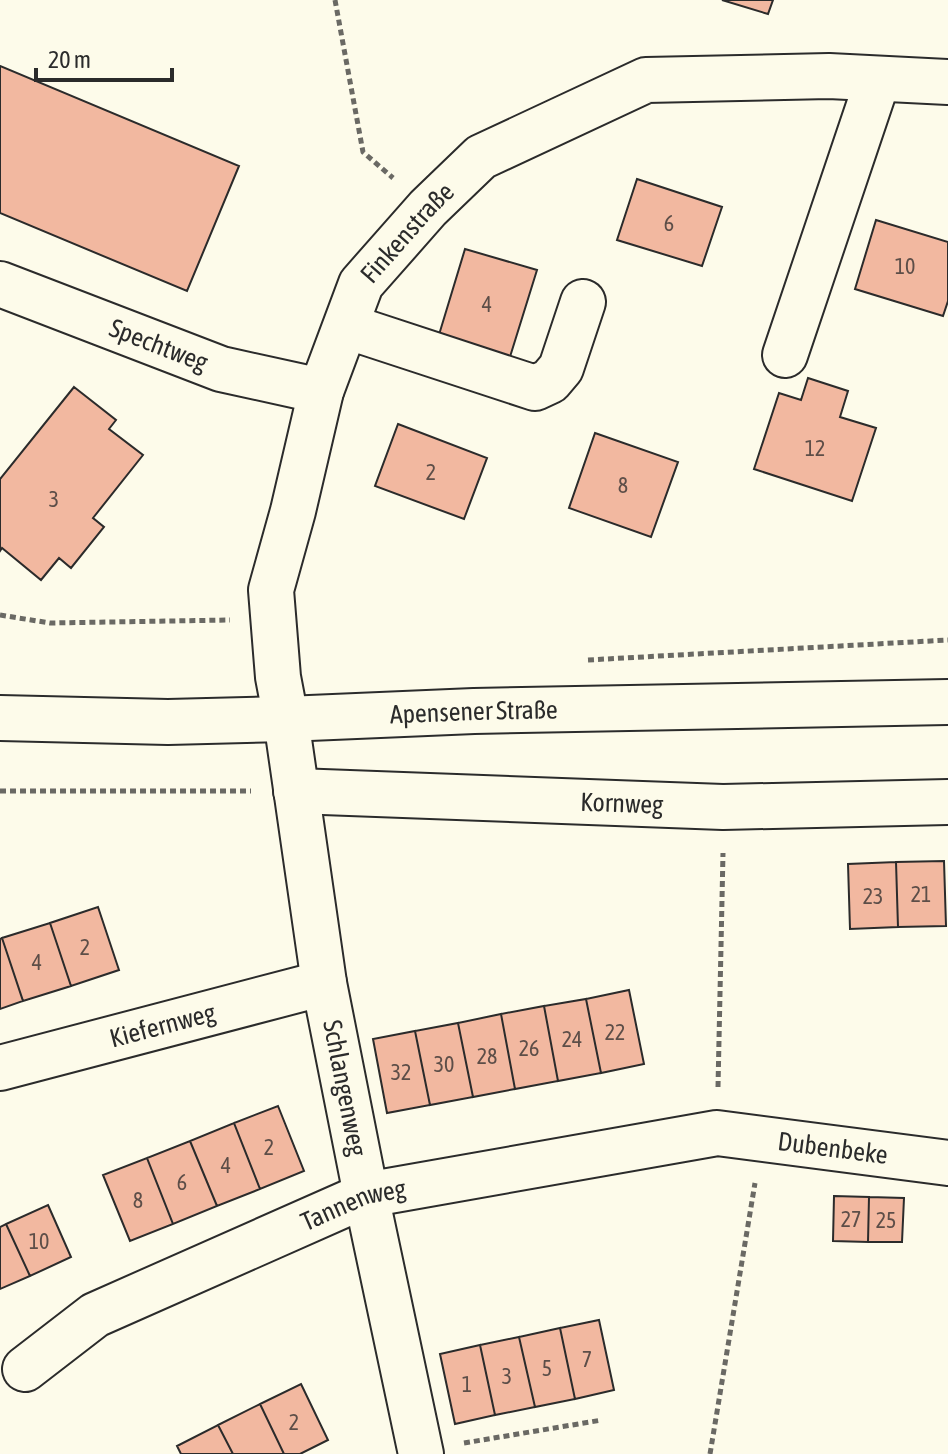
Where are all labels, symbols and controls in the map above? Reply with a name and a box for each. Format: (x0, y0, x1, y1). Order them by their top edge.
scale bar (36, 32, 172, 82)
text: 20 m (48, 46, 91, 73)
street label: Finkenstraße (354, 177, 460, 289)
house number: 6 (664, 210, 674, 236)
house number: 10 (895, 253, 915, 279)
house number: 4 (482, 291, 492, 317)
street label: Spechtweg (105, 313, 213, 378)
house number: 12 (805, 435, 825, 461)
house number: 2 (426, 459, 436, 485)
house number: 8 (618, 472, 628, 498)
house number: 3 (49, 486, 59, 512)
street label: Apensener Straße (389, 694, 558, 730)
street label: Kornweg (580, 787, 665, 820)
house number: 21 (911, 881, 931, 907)
house number: 23 (863, 883, 883, 909)
house number: 2 (80, 934, 90, 960)
house number: 4 (32, 949, 42, 975)
street label: Kiefernweg (106, 997, 219, 1054)
street label: Schlangenweg (317, 1017, 373, 1159)
house number: 22 (605, 1019, 625, 1045)
house number: 24 (562, 1026, 582, 1052)
house number: 26 (519, 1035, 539, 1061)
house number: 28 (477, 1043, 497, 1069)
house number: 30 (434, 1051, 454, 1077)
house number: 32 (391, 1059, 411, 1085)
street label: Dubenbeke (776, 1126, 890, 1170)
house number: 2 (264, 1134, 274, 1160)
house number: 4 (221, 1152, 231, 1178)
house number: 6 (177, 1169, 187, 1195)
street label: Tannenweg (296, 1173, 409, 1237)
house number: 8 (133, 1187, 143, 1213)
house number: 27 (841, 1206, 861, 1232)
house number: 25 (876, 1207, 896, 1233)
house number: 10 (29, 1228, 49, 1254)
house number: 7 (582, 1346, 592, 1372)
house number: 5 (542, 1355, 552, 1381)
house number: 3 (502, 1363, 512, 1389)
house number: 1 (462, 1371, 472, 1397)
house number: 2 (289, 1409, 299, 1435)

